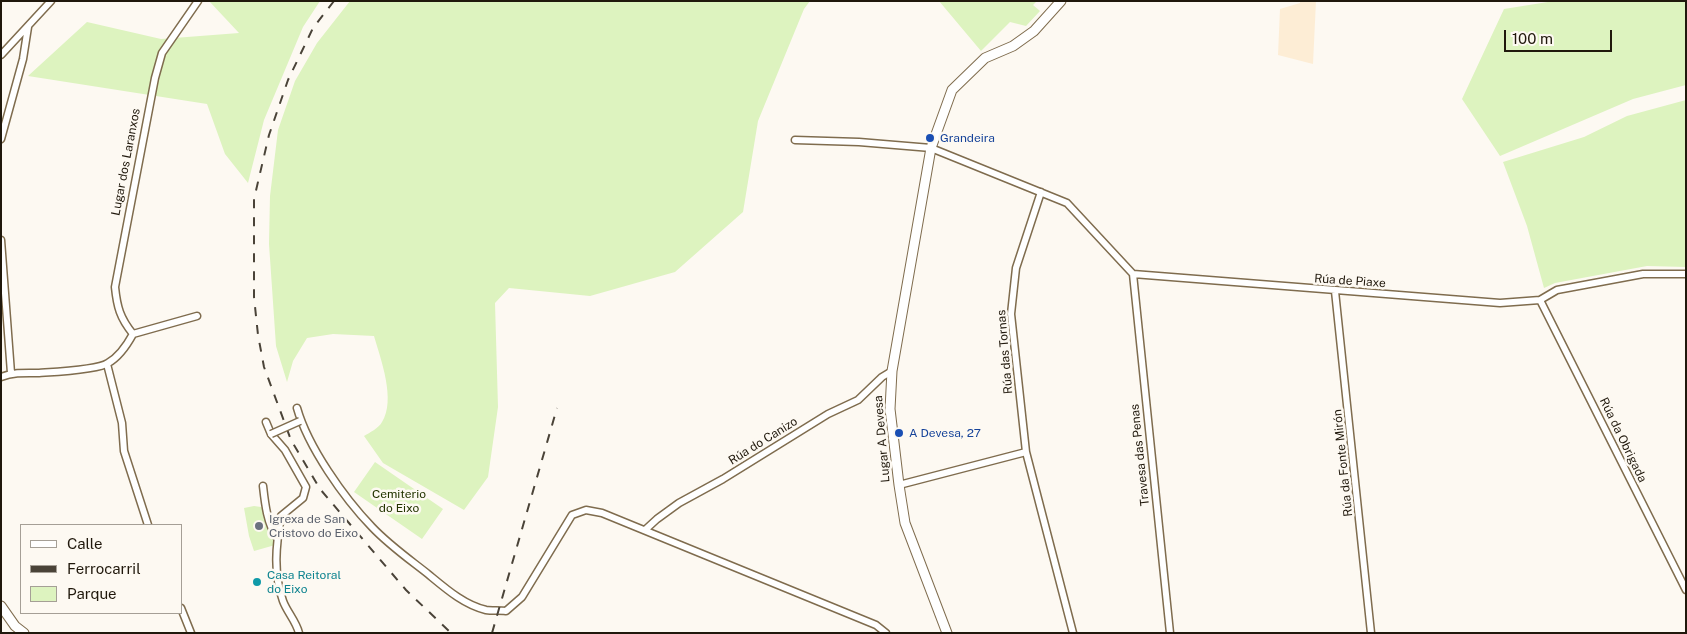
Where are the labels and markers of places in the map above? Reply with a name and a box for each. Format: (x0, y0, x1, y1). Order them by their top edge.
place label: Grandeira (940, 131, 995, 145)
marker: Grandeira (924, 132, 936, 144)
place label: A Devesa, 27 (909, 426, 981, 440)
marker: A Devesa, 27 (893, 427, 905, 439)
place label: Igrexa de San Cristovo do Eixo (269, 512, 358, 540)
marker: Igrexa de San Cristovo do Eixo (253, 520, 265, 532)
place label: Casa Reitoral do Eixo (267, 568, 341, 596)
marker: Casa Reitoral do Eixo (251, 576, 263, 588)

